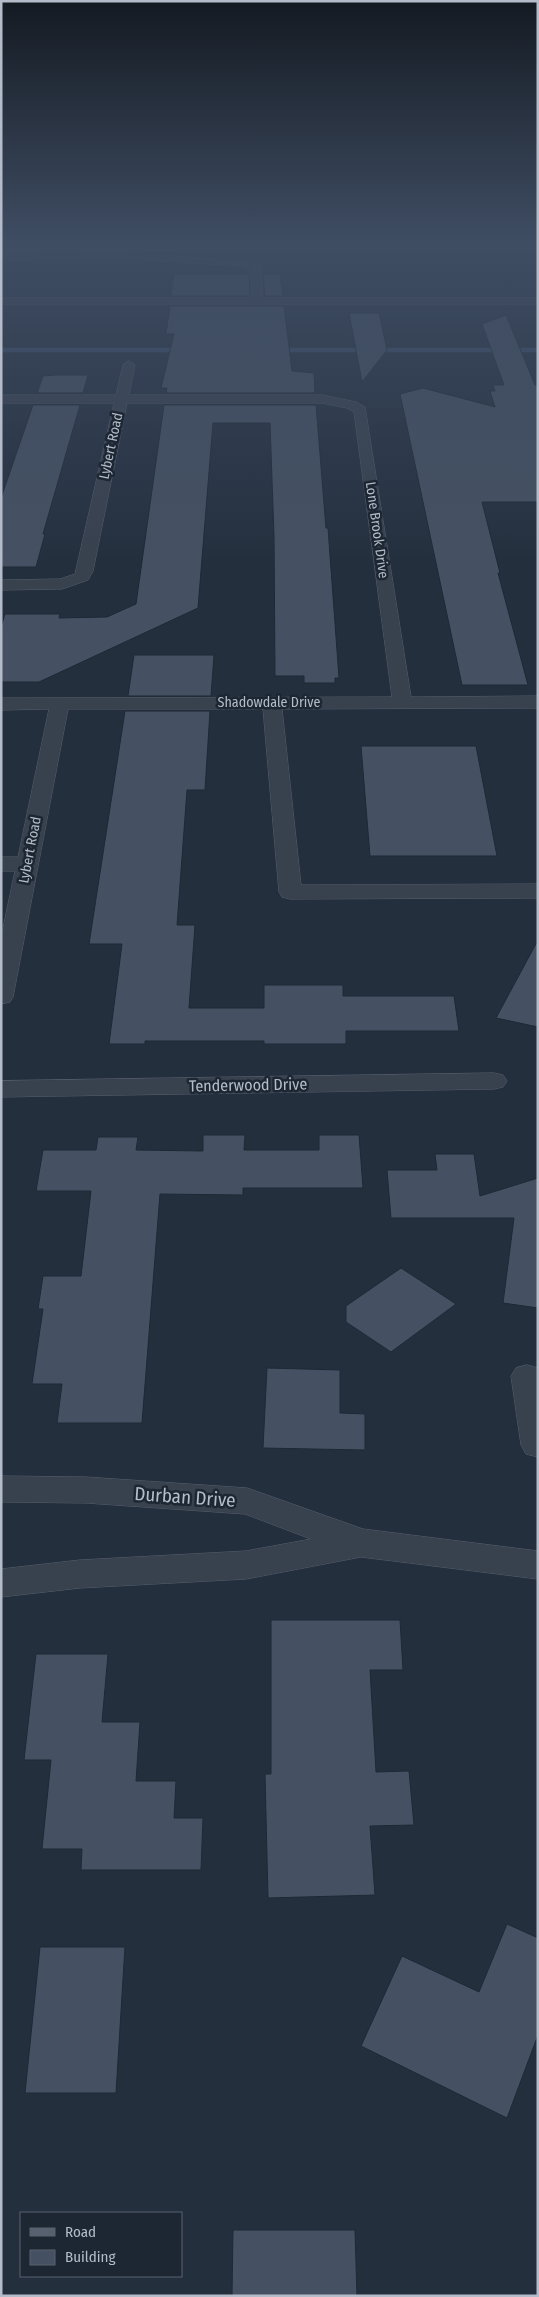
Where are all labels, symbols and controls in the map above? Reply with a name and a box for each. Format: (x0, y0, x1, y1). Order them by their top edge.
street label: Lybert Road (96, 411, 126, 481)
street label: Lone Brook Drive (362, 481, 392, 579)
street label: Shadowdale Drive (218, 694, 321, 711)
street label: Lybert Road (15, 815, 45, 885)
street label: Tenderwood Drive (189, 1074, 307, 1096)
street label: Durban Drive (134, 1482, 236, 1512)
legend (20, 2212, 182, 2277)
text: Road (65, 2223, 96, 2241)
text: Building (65, 2248, 116, 2266)

